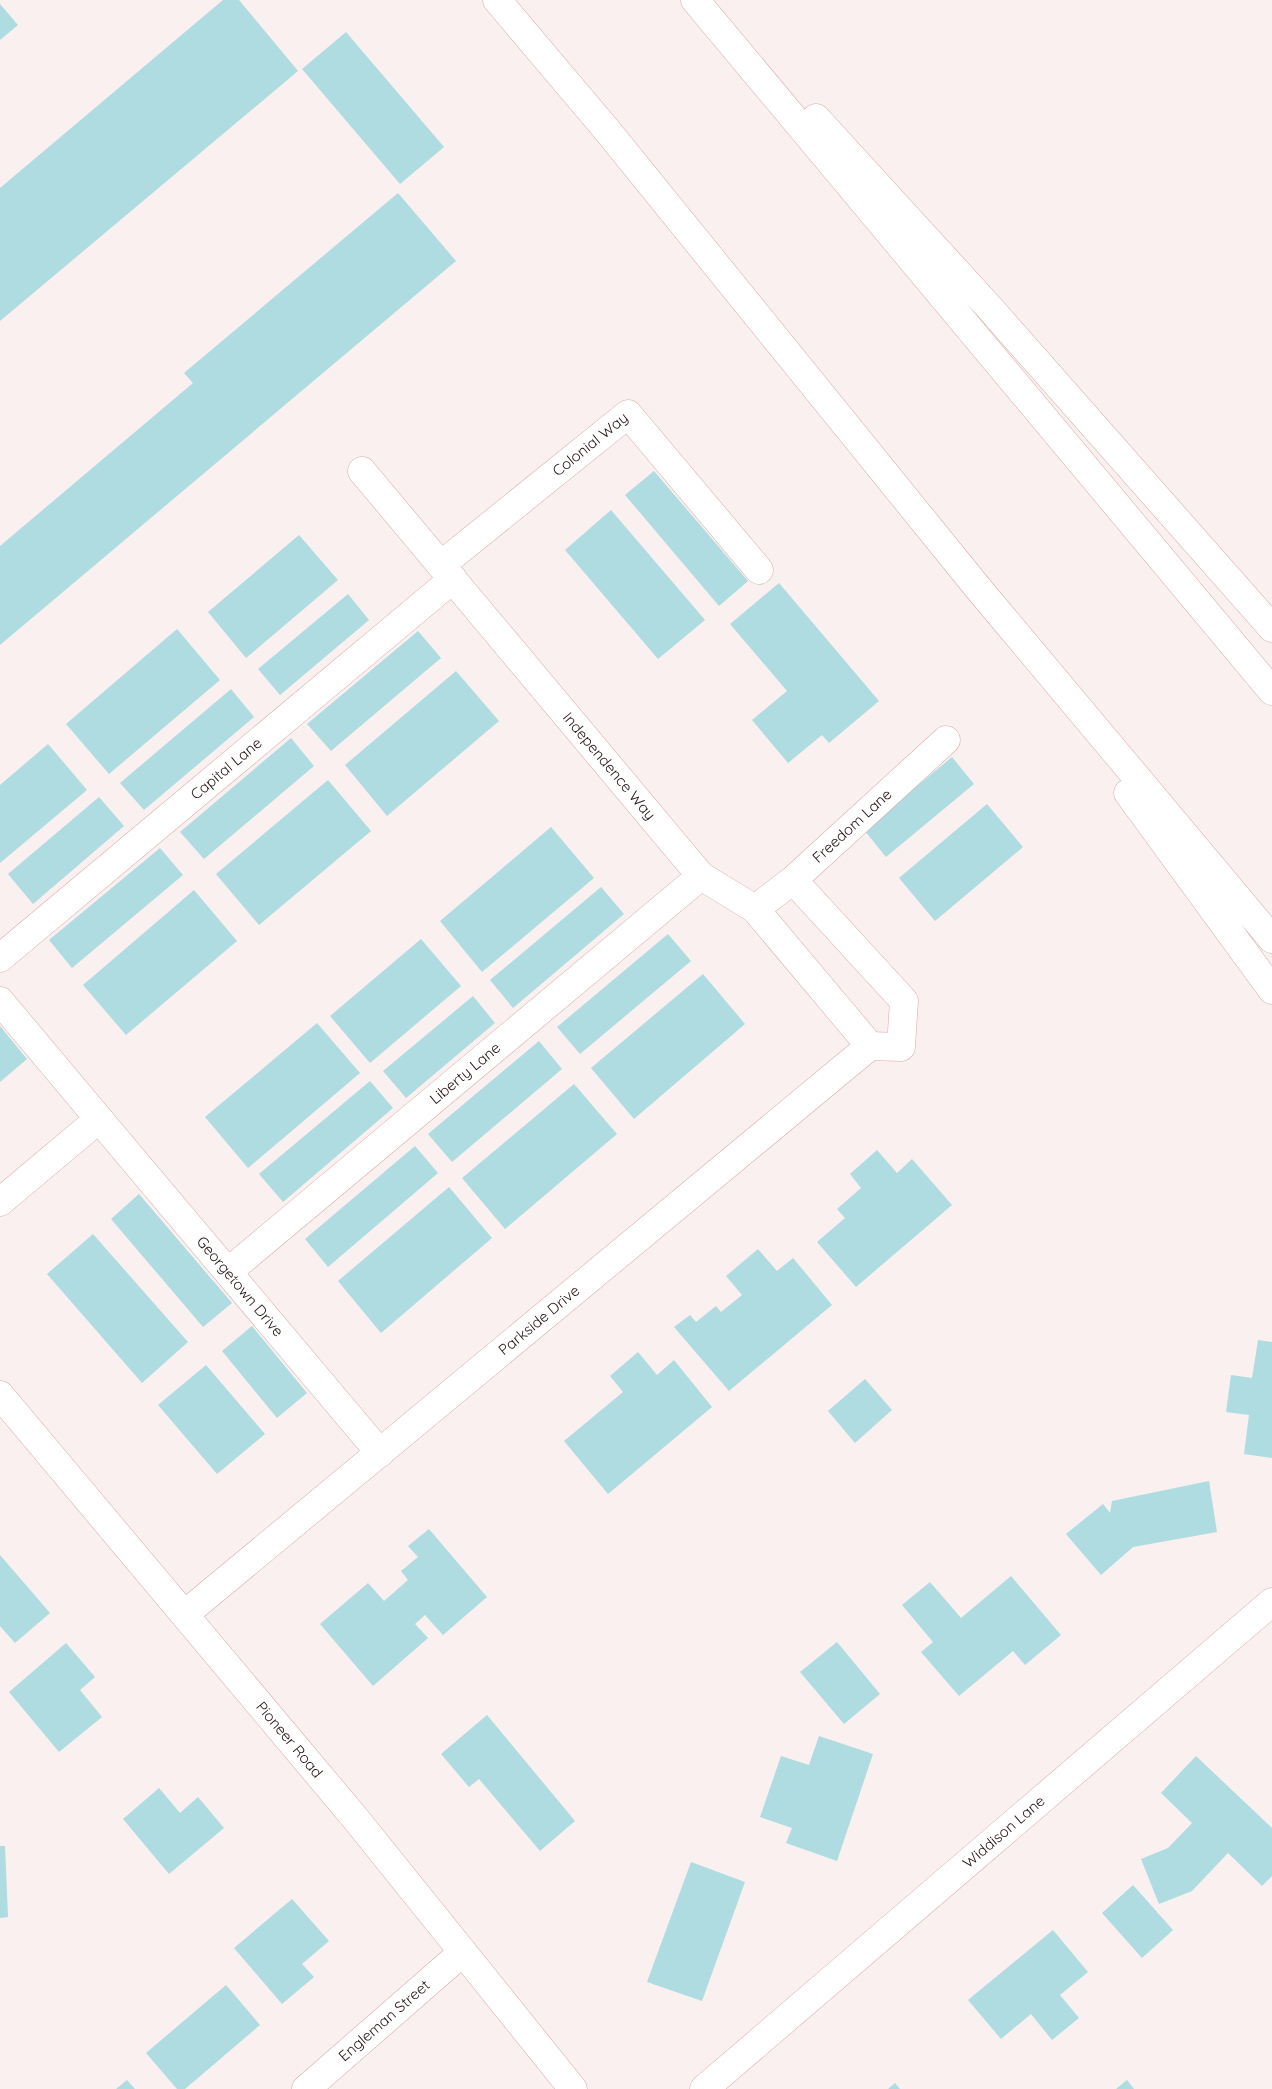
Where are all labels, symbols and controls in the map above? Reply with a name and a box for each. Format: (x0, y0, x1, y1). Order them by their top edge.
street label: Colonial Way (548, 408, 632, 480)
street label: Independence Way (559, 708, 660, 824)
street label: Capital Lane (186, 733, 265, 804)
street label: Freedom Lane (808, 784, 895, 867)
street label: Liberty Lane (426, 1038, 504, 1108)
street label: Georgetown Drive (193, 1232, 288, 1340)
street label: Parkside Drive (494, 1281, 583, 1359)
street label: Pioneer Road (252, 1697, 327, 1781)
street label: Widdison Lane (959, 1791, 1049, 1872)
street label: Engleman Street (334, 1975, 434, 2065)

